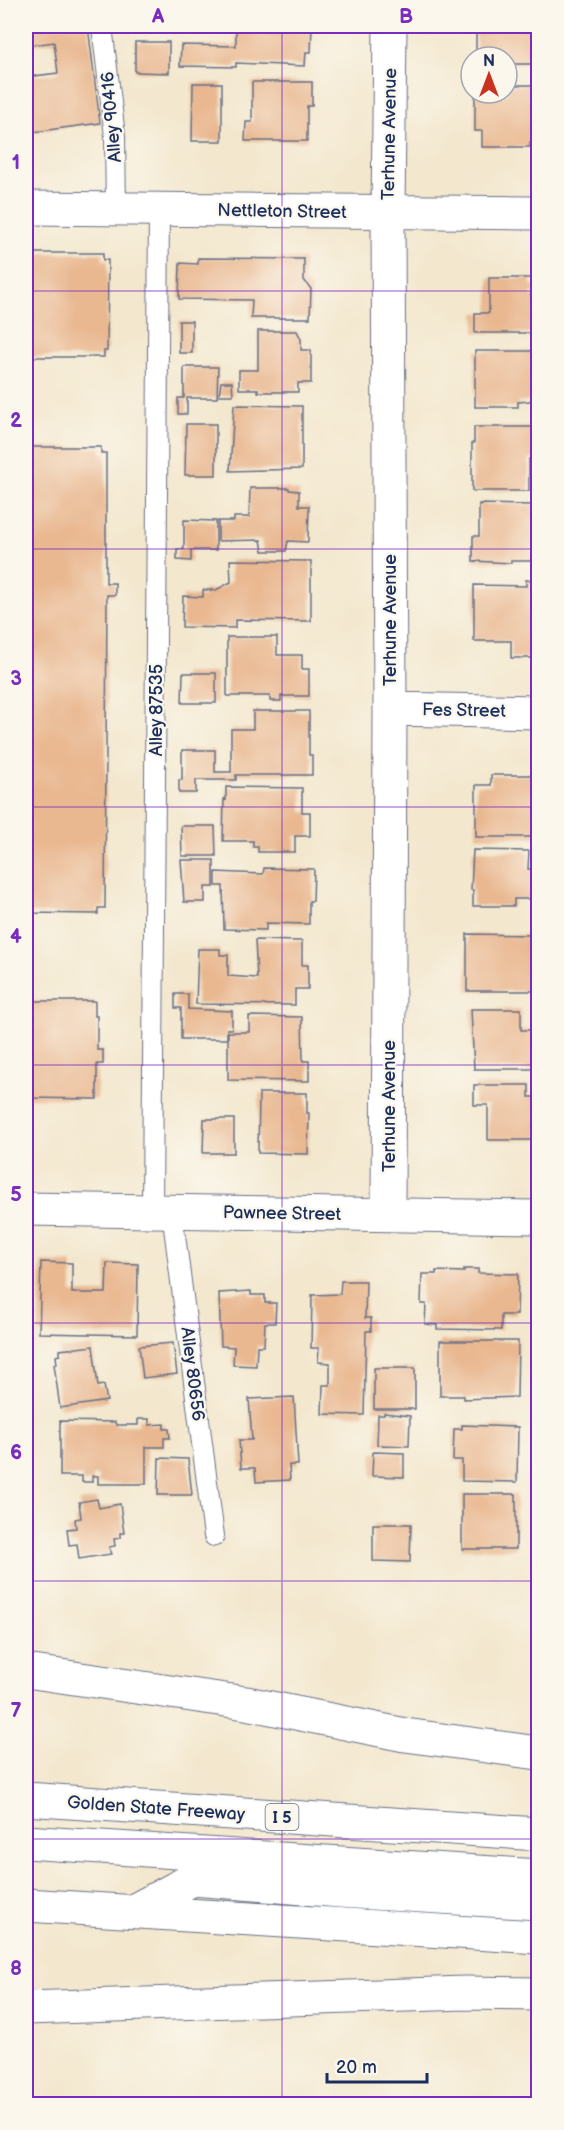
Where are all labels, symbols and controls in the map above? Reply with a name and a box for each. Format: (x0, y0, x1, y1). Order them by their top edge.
text: A (151, 5, 165, 29)
text: B (399, 5, 413, 29)
north arrow (459, 45, 519, 105)
text: N (483, 52, 495, 71)
street label: Terhune Avenue (378, 67, 401, 200)
street label: Alley 90416 (97, 71, 126, 163)
text: 1 (12, 151, 20, 175)
street label: Nettleton Street (217, 200, 347, 223)
text: 2 (10, 409, 22, 433)
street label: Terhune Avenue (380, 554, 401, 686)
street label: Alley 87535 (146, 664, 167, 756)
text: 3 (10, 667, 22, 691)
street label: Fes Street (422, 699, 506, 722)
text: 4 (10, 925, 22, 949)
street label: Terhune Avenue (379, 1040, 400, 1172)
text: 5 (10, 1183, 22, 1207)
street label: Pawnee Street (223, 1202, 342, 1225)
street label: Alley 80656 (176, 1326, 209, 1422)
text: 6 (10, 1441, 22, 1465)
text: 7 (10, 1699, 22, 1723)
street label: Golden State Freeway (66, 1792, 247, 1825)
road number: I 5 (266, 1804, 298, 1830)
text: 8 (10, 1957, 22, 1981)
scale bar (327, 2046, 428, 2084)
text: 20 m (336, 2057, 377, 2078)

